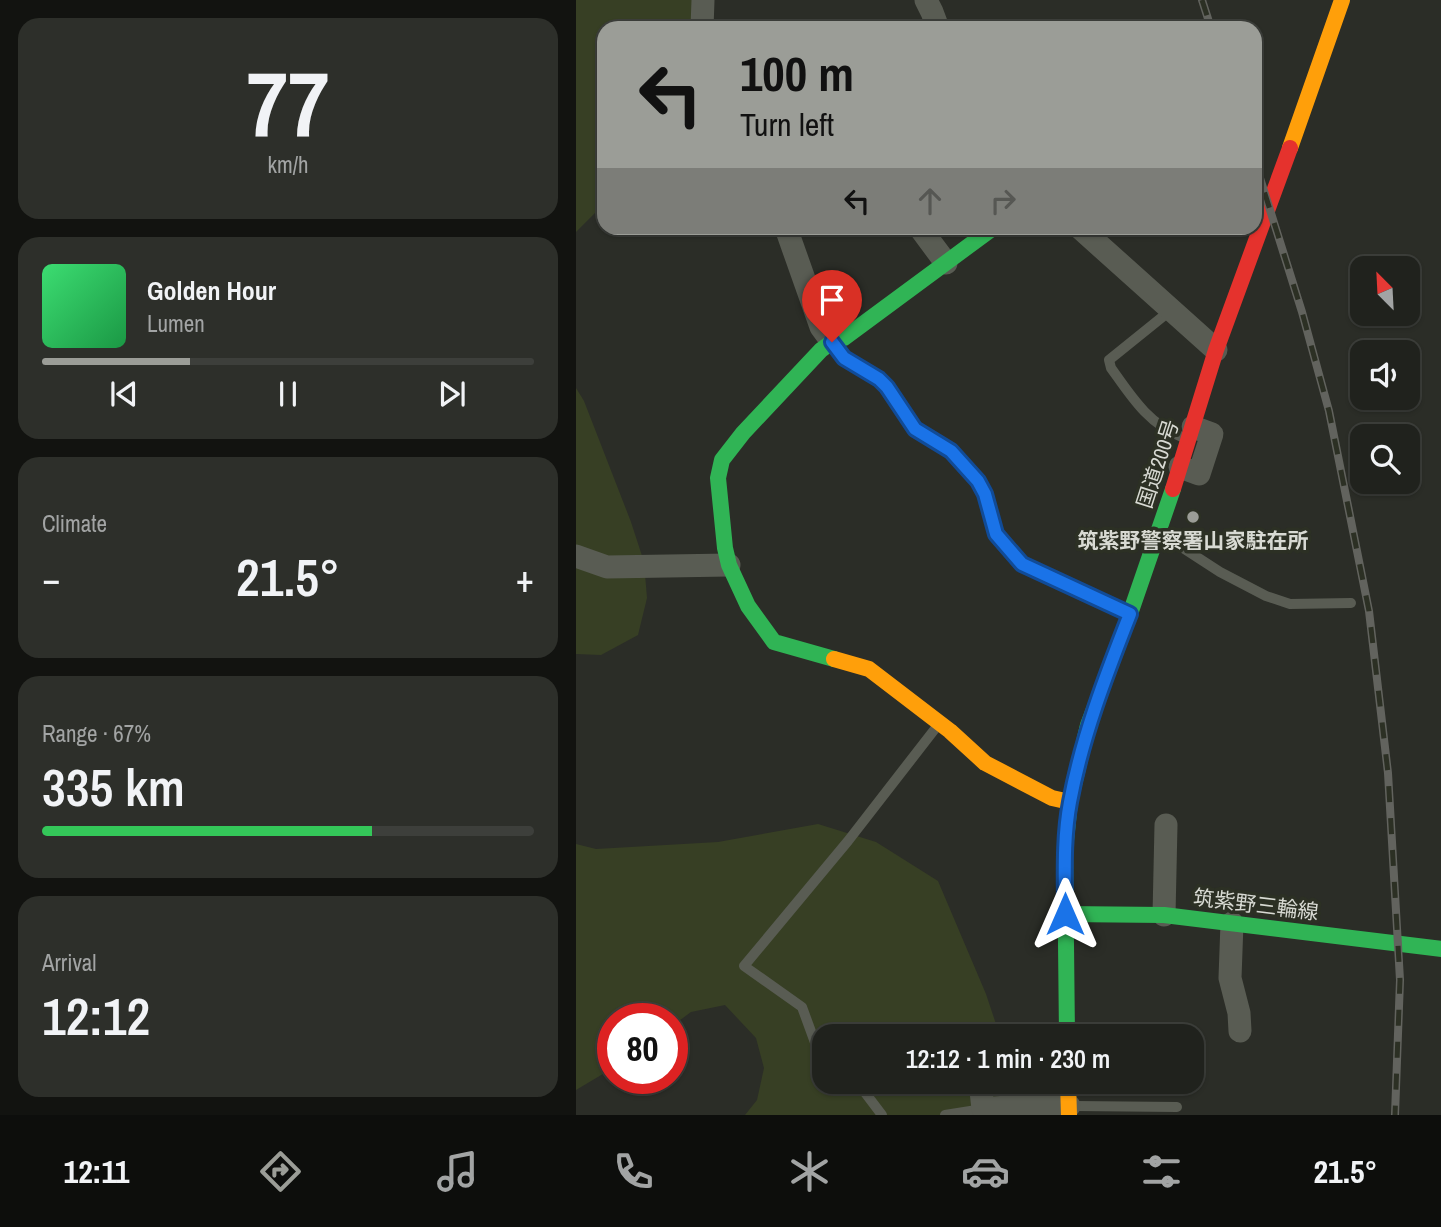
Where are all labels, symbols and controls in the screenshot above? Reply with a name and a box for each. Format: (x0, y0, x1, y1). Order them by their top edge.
text: 100 m (740, 40, 854, 106)
text: 77 (247, 42, 330, 164)
icon: left (625, 49, 716, 140)
text: Turn left (740, 103, 834, 146)
text: km/h (268, 149, 308, 180)
icon: left (838, 182, 876, 220)
icon: ahead (911, 182, 949, 220)
icon: right (984, 182, 1022, 220)
north arrow (1350, 256, 1420, 326)
map controls (1350, 256, 1420, 494)
pin (802, 270, 862, 342)
text: Golden Hour (147, 273, 276, 308)
icon: arrive (813, 281, 851, 319)
text: Lumen (147, 308, 205, 339)
button: sound (1350, 340, 1420, 410)
icon: previous (105, 375, 143, 413)
icon: pause (269, 375, 307, 413)
icon: next (433, 375, 471, 413)
street label: 国道200号 (1130, 416, 1185, 512)
button: search (1350, 424, 1420, 494)
text: Climate (42, 508, 107, 539)
marker: 筑紫野警察署山家駐在所 (1185, 509, 1201, 525)
place label: 筑紫野警察署山家駐在所 (1078, 526, 1309, 555)
text: 21.5° (236, 542, 340, 612)
text: − (42, 553, 60, 604)
text: + (516, 553, 534, 604)
text: Range · 67% (42, 718, 151, 749)
text: 335 km (42, 752, 185, 822)
position arrow (1028, 877, 1102, 951)
street label: 筑紫野三輪線 (1192, 882, 1320, 927)
text: Arrival (42, 947, 97, 978)
text: 12:12 (42, 981, 150, 1051)
speed limit sign: 80 (597, 1003, 688, 1094)
text: 12:12 · 1 min · 230 m (906, 1041, 1110, 1076)
icon: directions (256, 1147, 305, 1196)
icon: music (433, 1147, 482, 1196)
icon: phone (609, 1147, 658, 1196)
icon: climate (785, 1147, 834, 1196)
icon: car (961, 1147, 1010, 1196)
icon: filters (1137, 1147, 1186, 1196)
text: 12:11 (64, 1150, 129, 1193)
text: 21.5° (1313, 1150, 1377, 1193)

